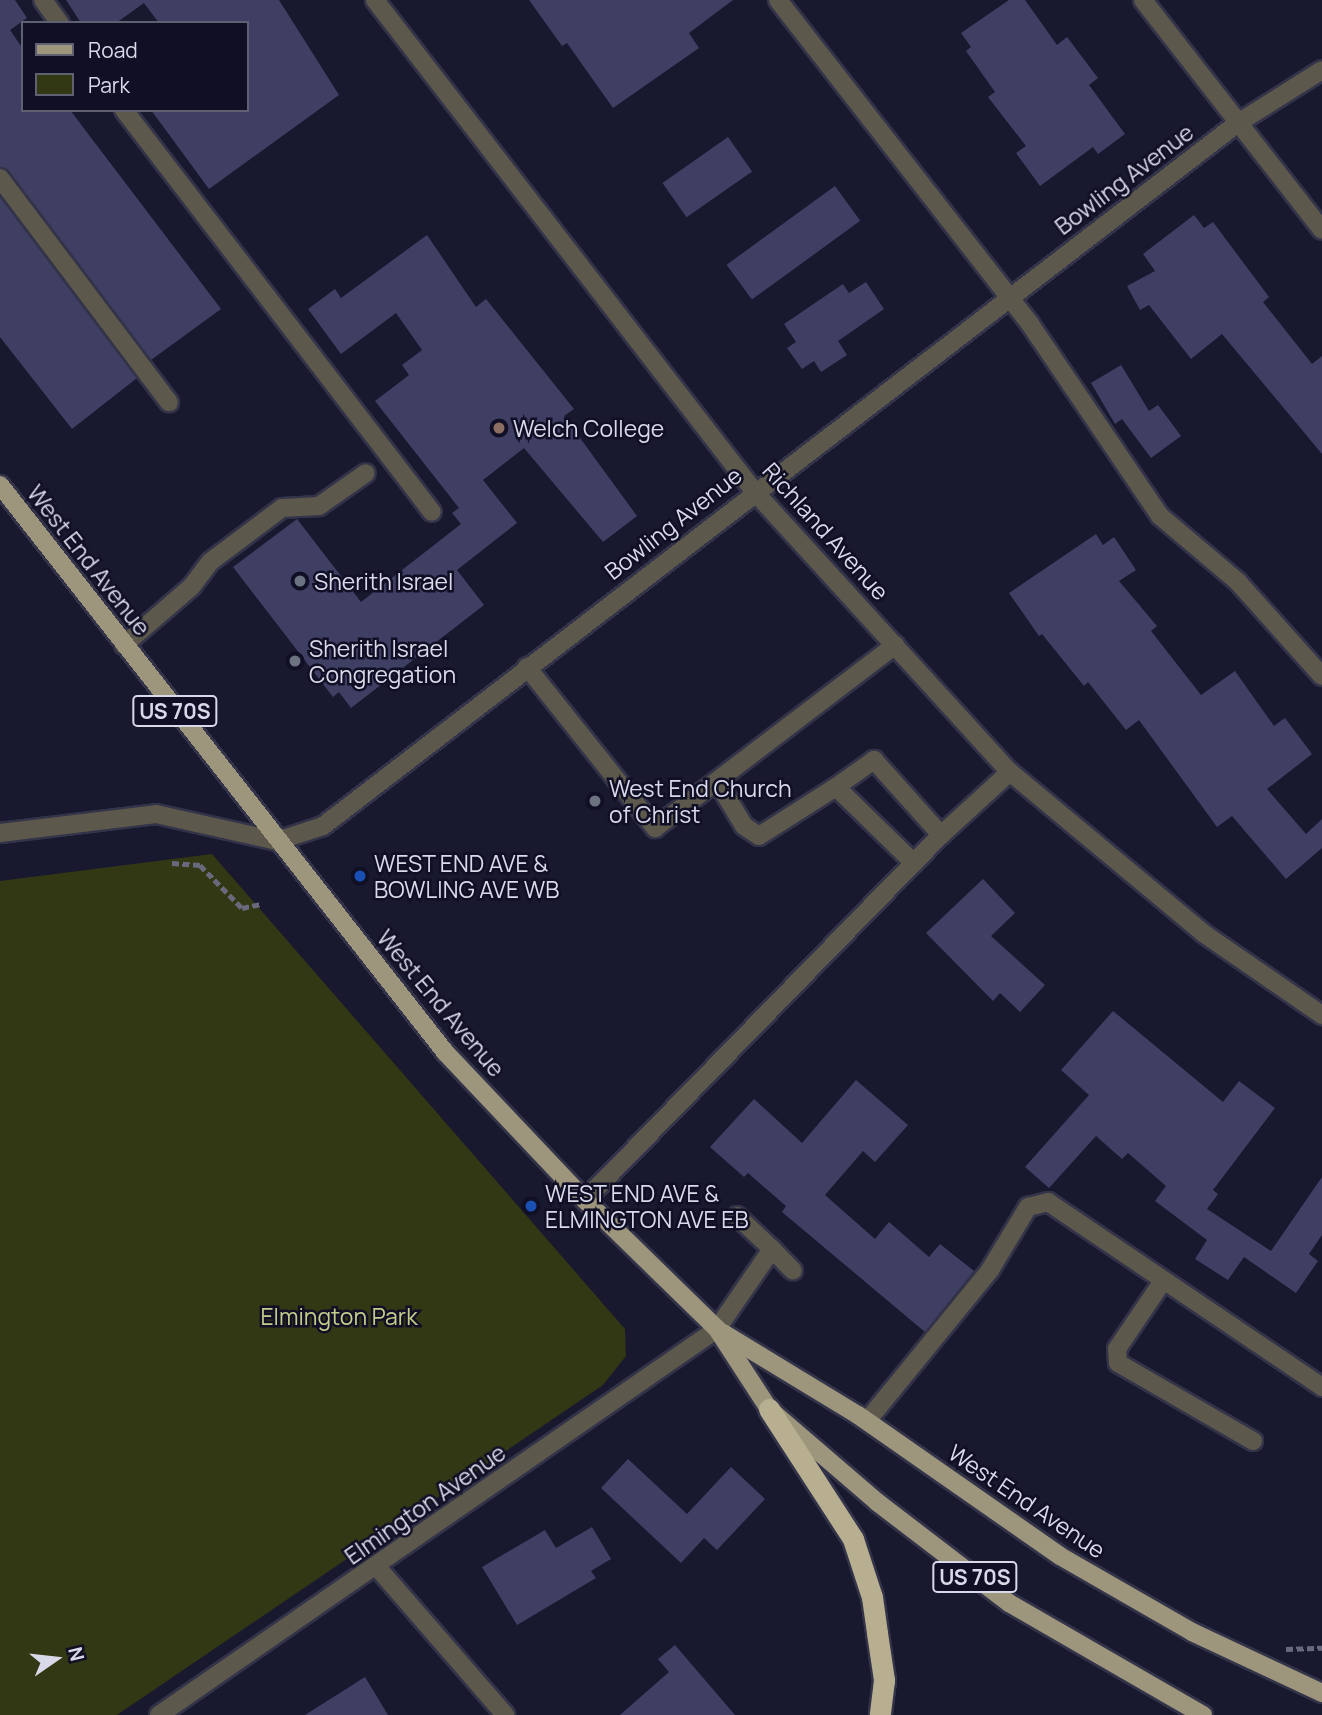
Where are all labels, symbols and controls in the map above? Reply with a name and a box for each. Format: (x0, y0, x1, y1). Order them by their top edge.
legend (21, 21, 248, 112)
text: Road (88, 36, 138, 64)
text: Park (88, 71, 130, 99)
street label: Bowling Avenue (1049, 118, 1199, 240)
place label: Welch College (513, 414, 664, 442)
marker: Welch College (491, 420, 507, 436)
street label: Richland Avenue (757, 457, 895, 605)
street label: Bowling Avenue (599, 461, 747, 585)
street label: West End Avenue (22, 479, 156, 641)
place label: Sherith Israel (314, 567, 453, 595)
marker: Sherith Israel (292, 573, 308, 589)
place label: Sherith Israel Congregation (309, 634, 456, 688)
marker: Sherith Israel Congregation (287, 653, 303, 669)
road number: US 70S (131, 694, 219, 728)
place label: West End Church of Christ (609, 774, 792, 828)
marker: West End Church of Christ (587, 793, 603, 809)
place label: WEST END AVE & BOWLING AVE WB (374, 849, 559, 903)
marker: WEST END AVE & BOWLING AVE WB (352, 868, 368, 884)
street label: West End Avenue (372, 924, 510, 1082)
place label: WEST END AVE & ELMINGTON AVE EB (545, 1179, 749, 1233)
marker: WEST END AVE & ELMINGTON AVE EB (523, 1198, 539, 1214)
park label: Elmington Park (260, 1302, 418, 1330)
street label: Elmington Avenue (339, 1438, 511, 1570)
street label: West End Avenue (943, 1438, 1111, 1564)
road number: US 70S (931, 1560, 1019, 1594)
north arrow (21, 1624, 91, 1694)
text: N (62, 1644, 91, 1664)

